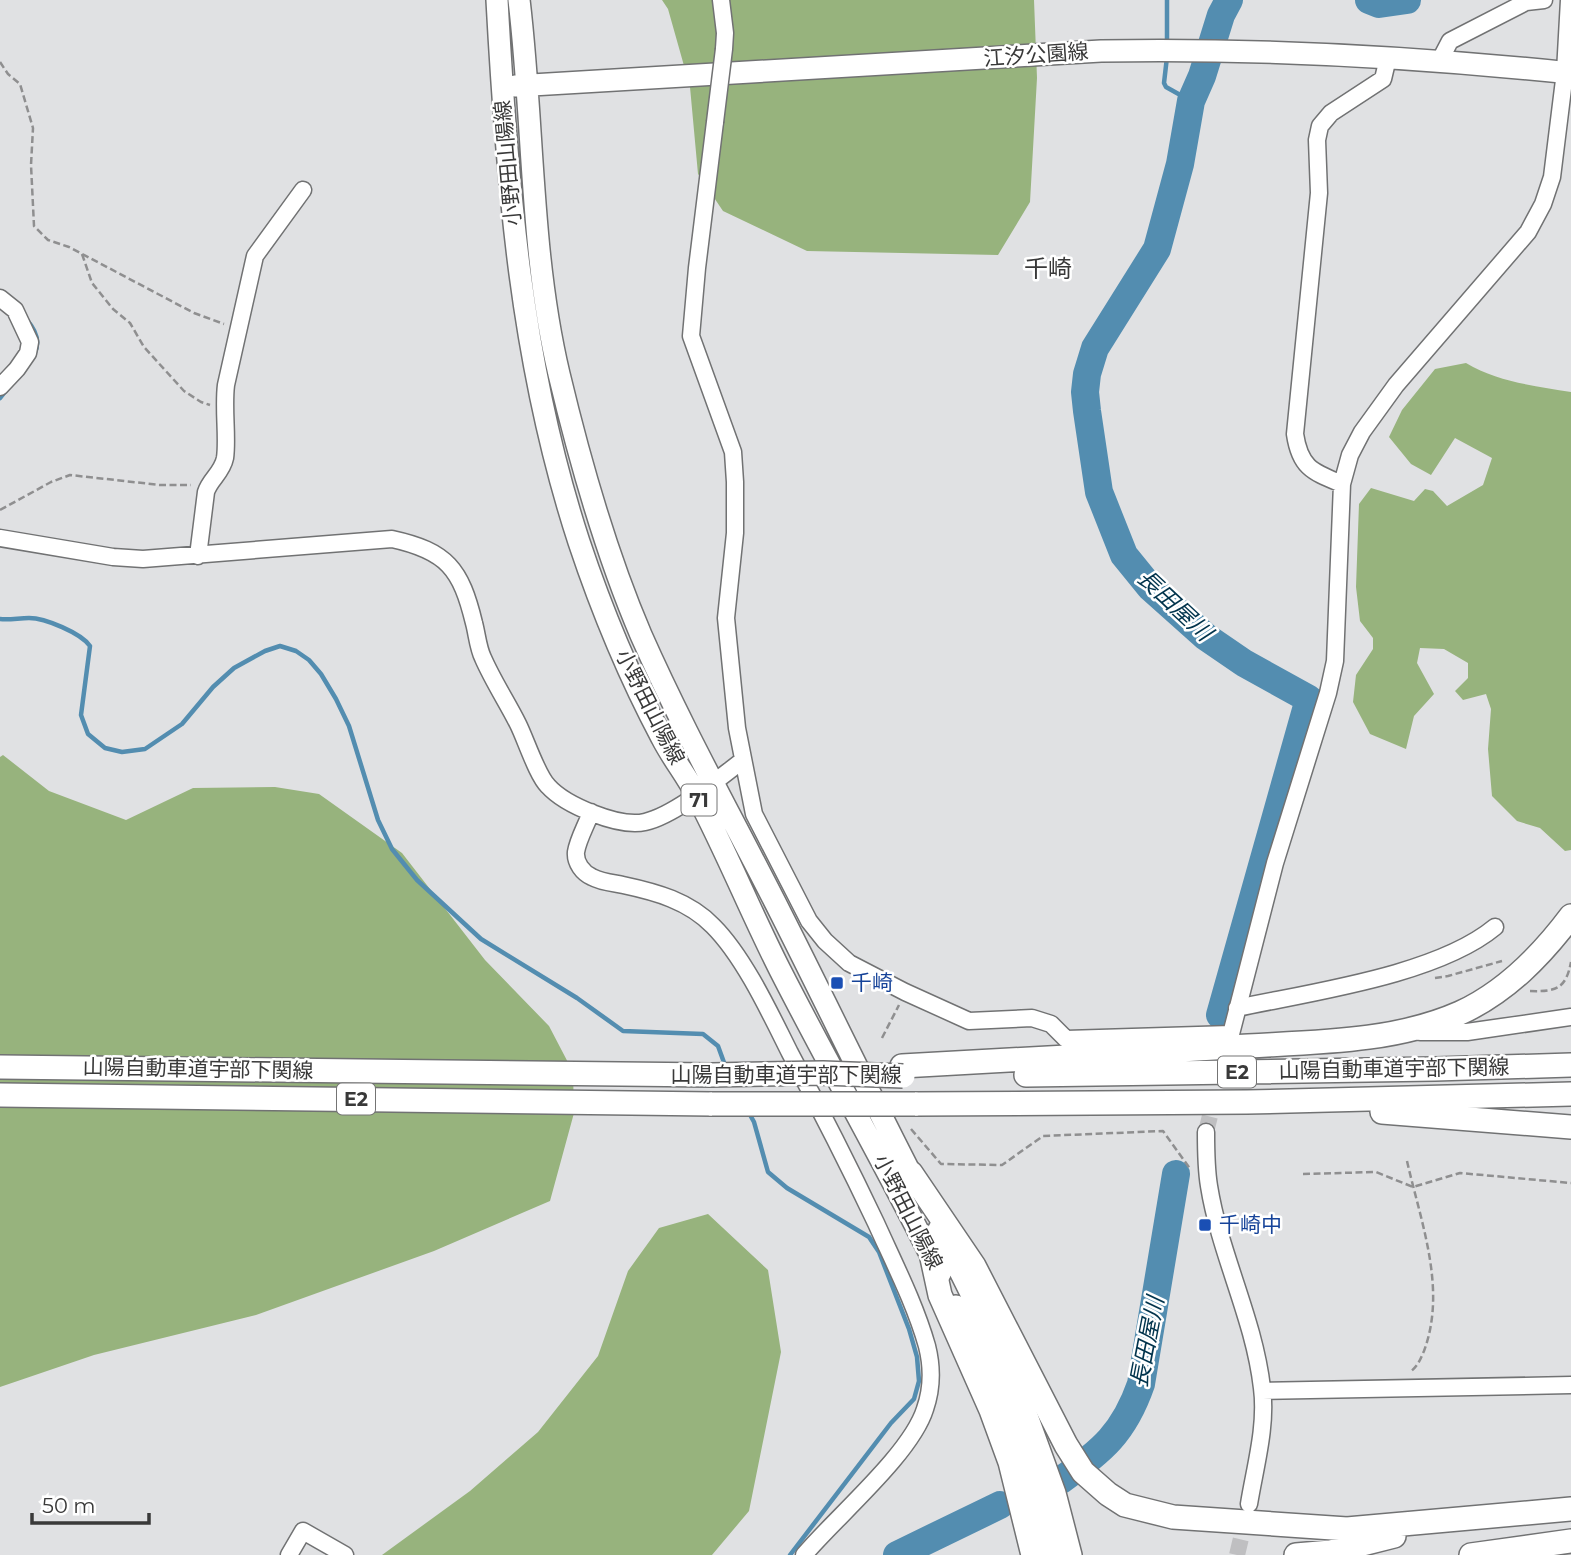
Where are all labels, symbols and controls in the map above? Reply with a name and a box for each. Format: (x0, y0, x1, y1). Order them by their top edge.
street label: 江汐公園線 (983, 38, 1089, 71)
street label: 小野田山陽線 (490, 99, 525, 227)
district label: 千崎 (1024, 254, 1072, 283)
water label: 長田屋川 (1132, 563, 1220, 649)
street label: 小野田山陽線 (611, 645, 690, 769)
road number: 71 (682, 785, 716, 816)
place label: 千崎 (851, 970, 893, 995)
marker: 千崎 (829, 975, 845, 991)
street label: 山陽自動車道宇部下関線 (82, 1054, 314, 1083)
street label: 山陽自動車道宇部下関線 (1278, 1054, 1510, 1083)
road number: E2 (1218, 1056, 1256, 1088)
street label: 山陽自動車道宇部下関線 (671, 1062, 902, 1087)
road number: E2 (337, 1084, 375, 1114)
street label: 小野田山陽線 (869, 1150, 948, 1274)
place label: 千崎中 (1219, 1212, 1282, 1237)
marker: 千崎中 (1197, 1217, 1213, 1233)
water label: 長田屋川 (1124, 1291, 1170, 1390)
scale bar (32, 1482, 149, 1526)
text: 50 m (42, 1493, 96, 1518)

